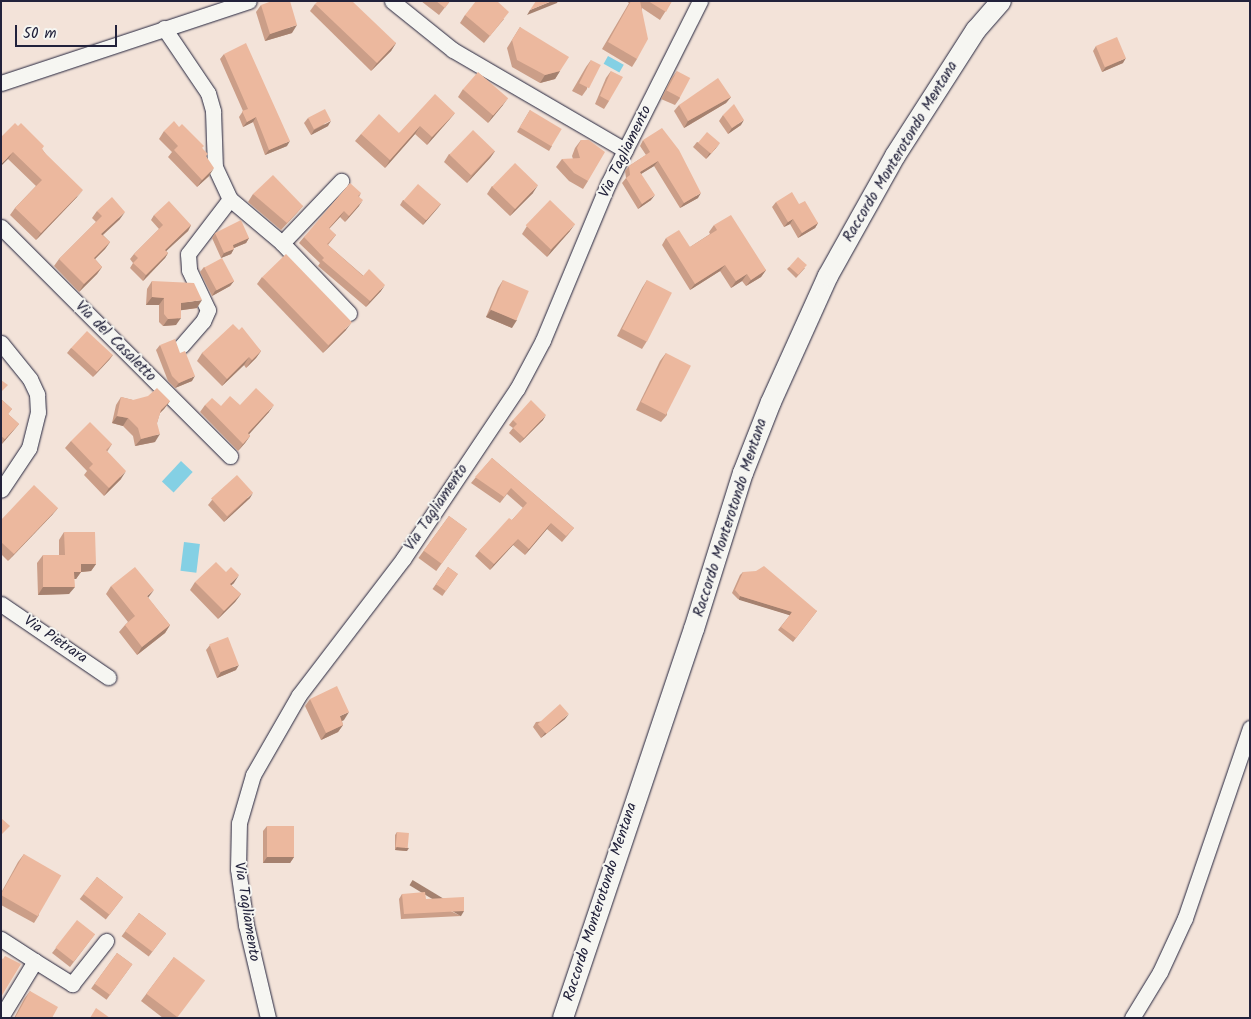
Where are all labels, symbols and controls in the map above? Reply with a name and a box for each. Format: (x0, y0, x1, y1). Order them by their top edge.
scale bar (18, 15, 120, 47)
text: 50 m (23, 22, 57, 46)
street label: Raccordo Monterotondo Mentana (840, 58, 962, 246)
street label: Via Tagliamento (596, 103, 656, 201)
street label: Via del Casaletto (71, 298, 159, 386)
street label: Raccordo Monterotondo Mentana (690, 417, 772, 619)
street label: Via Tagliamento (401, 461, 473, 555)
street label: Via Pietrara (20, 612, 90, 668)
street label: Raccordo Monterotondo Mentana (560, 801, 642, 1003)
street label: Via Tagliamento (229, 861, 263, 963)

